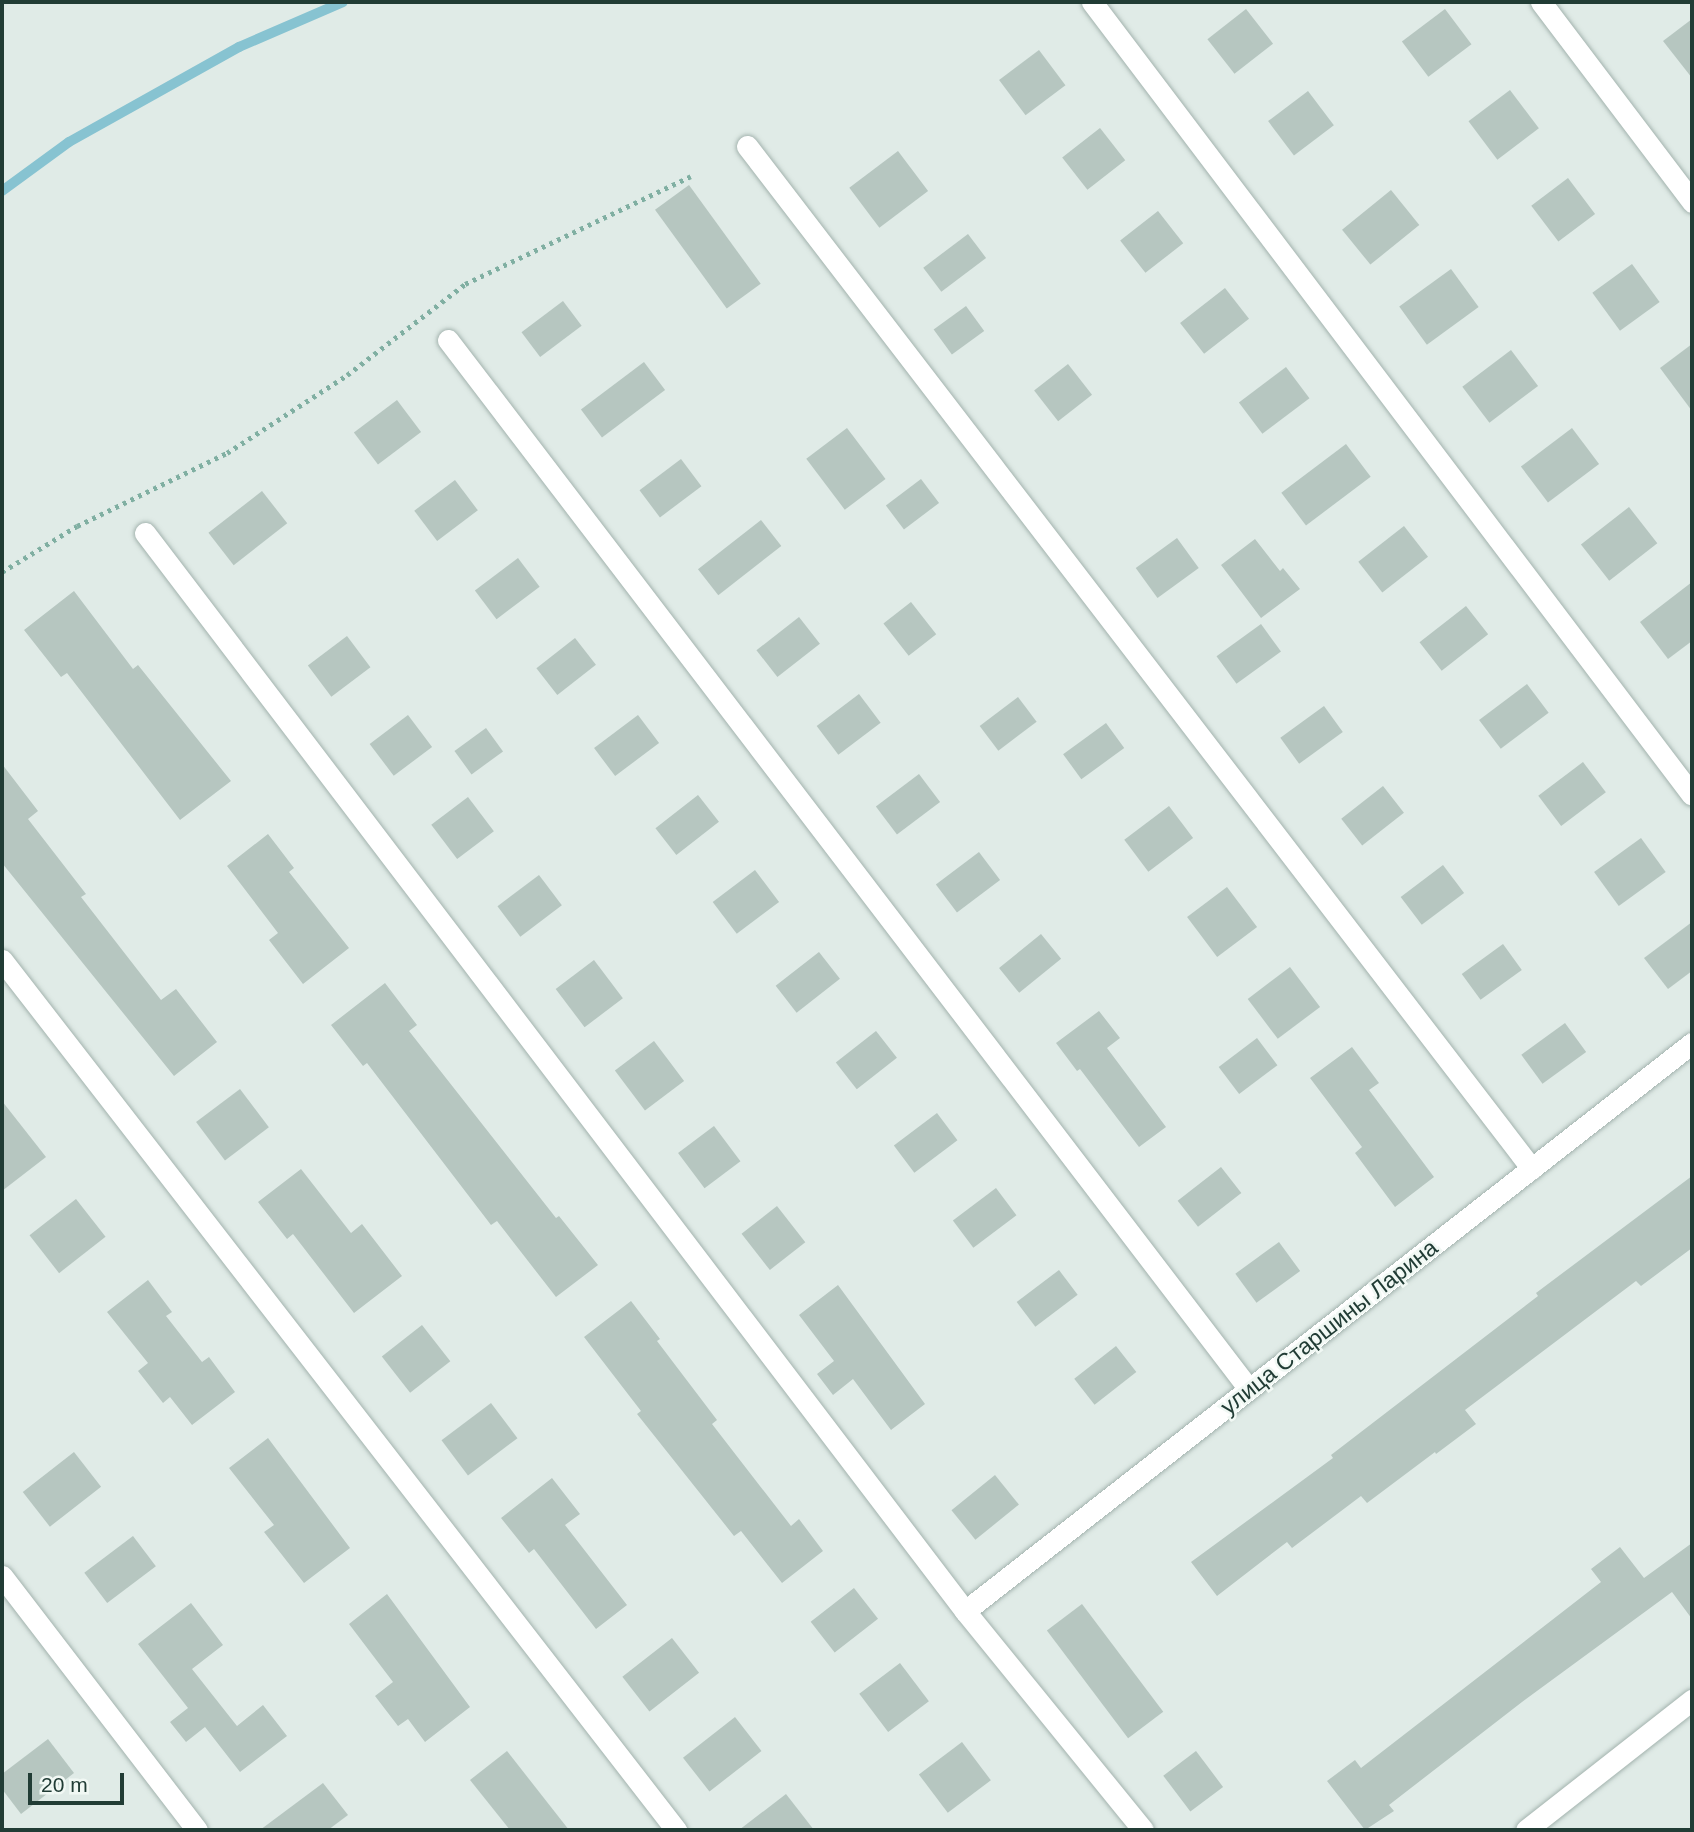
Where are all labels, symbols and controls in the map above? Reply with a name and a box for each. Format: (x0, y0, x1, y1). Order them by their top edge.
street label: улица Старшины Ларина (1215, 1234, 1443, 1420)
scale bar (32, 1758, 128, 1802)
text: 20 m (41, 1773, 88, 1796)

